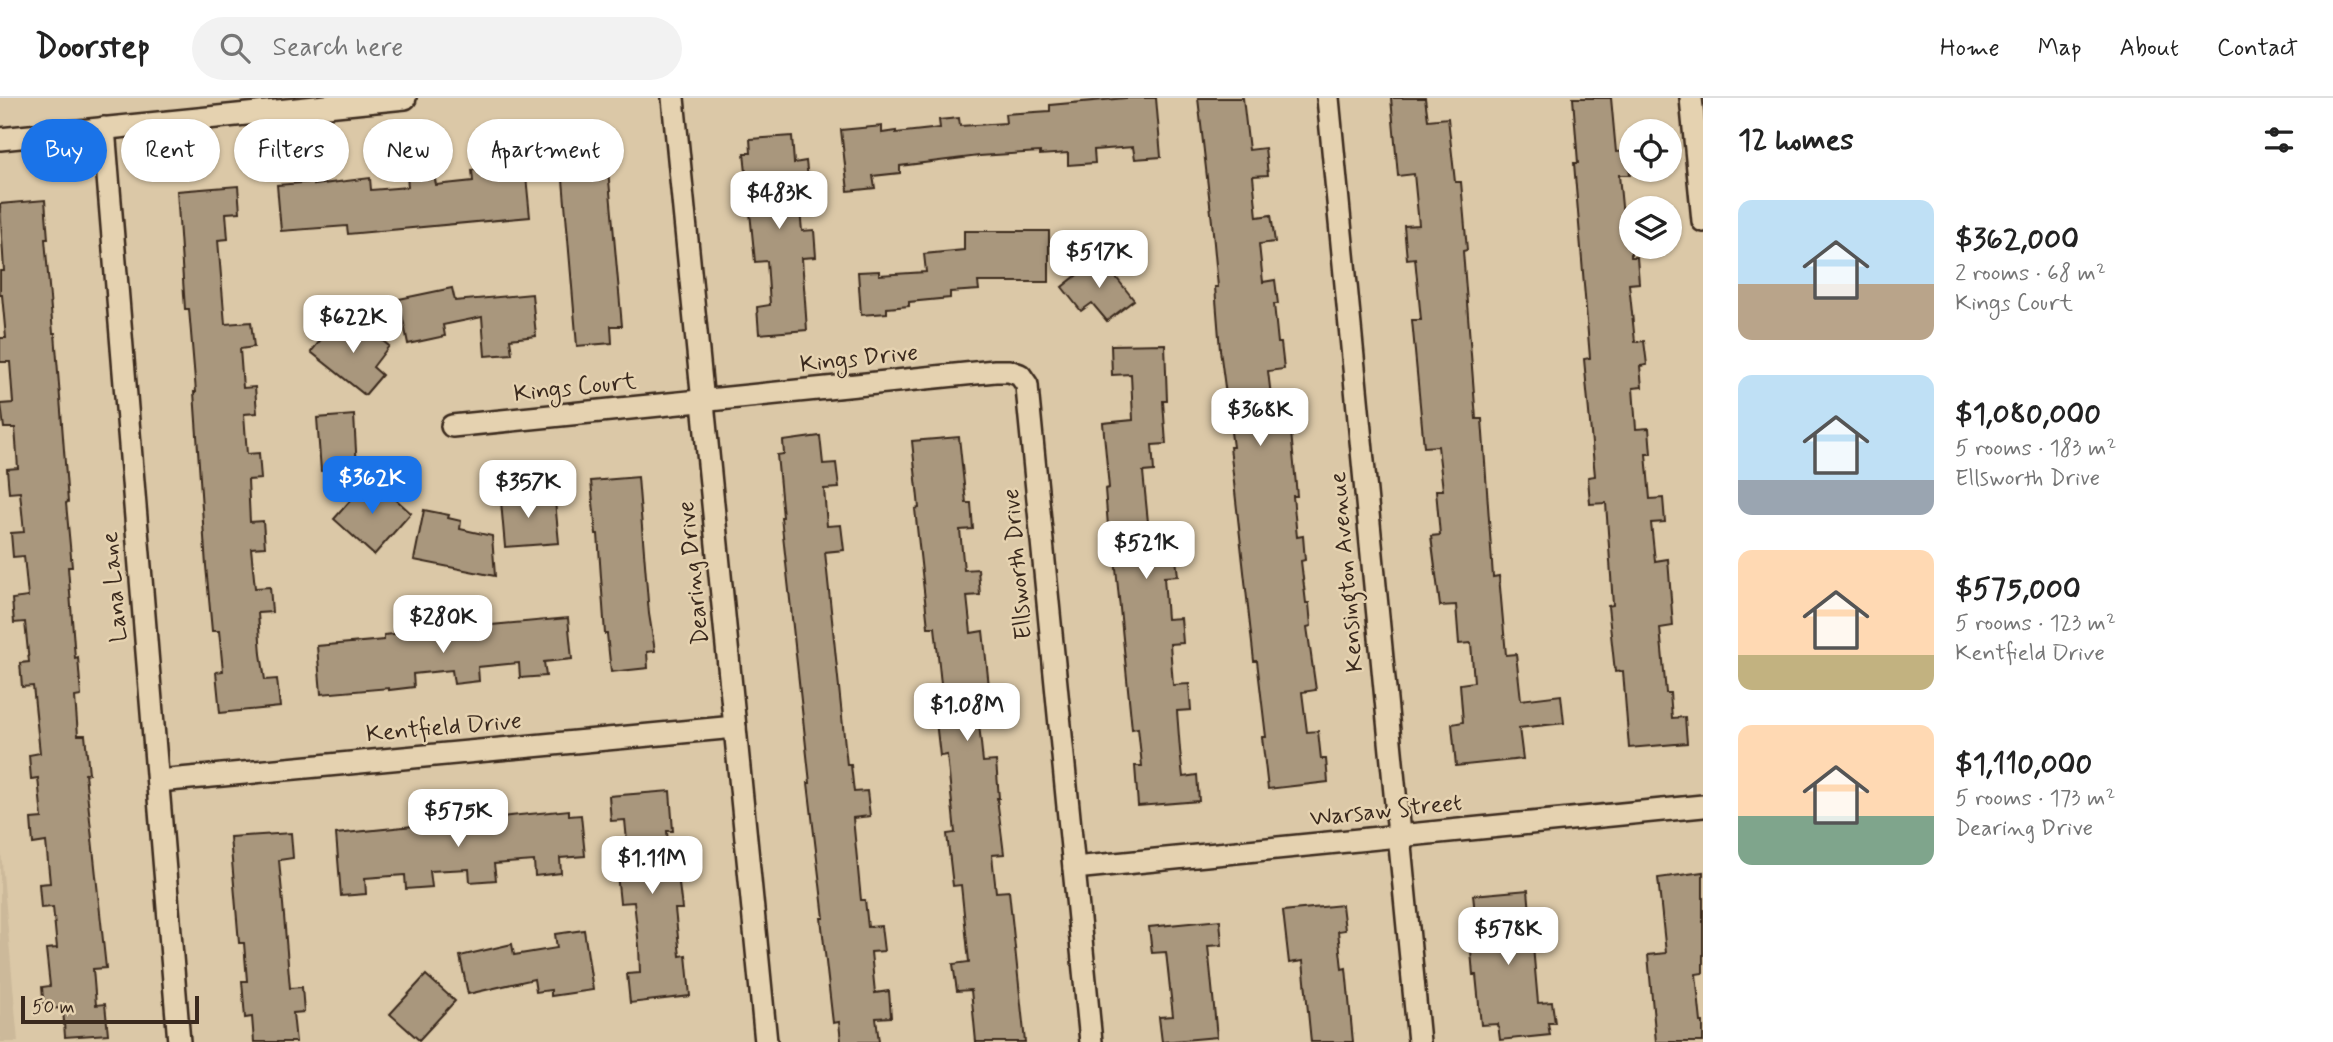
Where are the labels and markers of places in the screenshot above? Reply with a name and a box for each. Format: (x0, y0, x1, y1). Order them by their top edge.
pin: $483K (730, 172, 828, 231)
pin: $517K (1050, 230, 1148, 290)
pin: $622K (304, 296, 402, 355)
pin: $368K (1211, 388, 1309, 448)
pin: $362K (323, 456, 421, 516)
pin: $357K (479, 460, 577, 520)
pin: $521K (1097, 522, 1195, 581)
pin: $280K (394, 596, 492, 655)
pin: $1.08M (910, 684, 1024, 743)
pin: $575K (409, 790, 507, 849)
pin: $1.11M (595, 836, 709, 896)
pin: $578K (1459, 908, 1557, 967)

